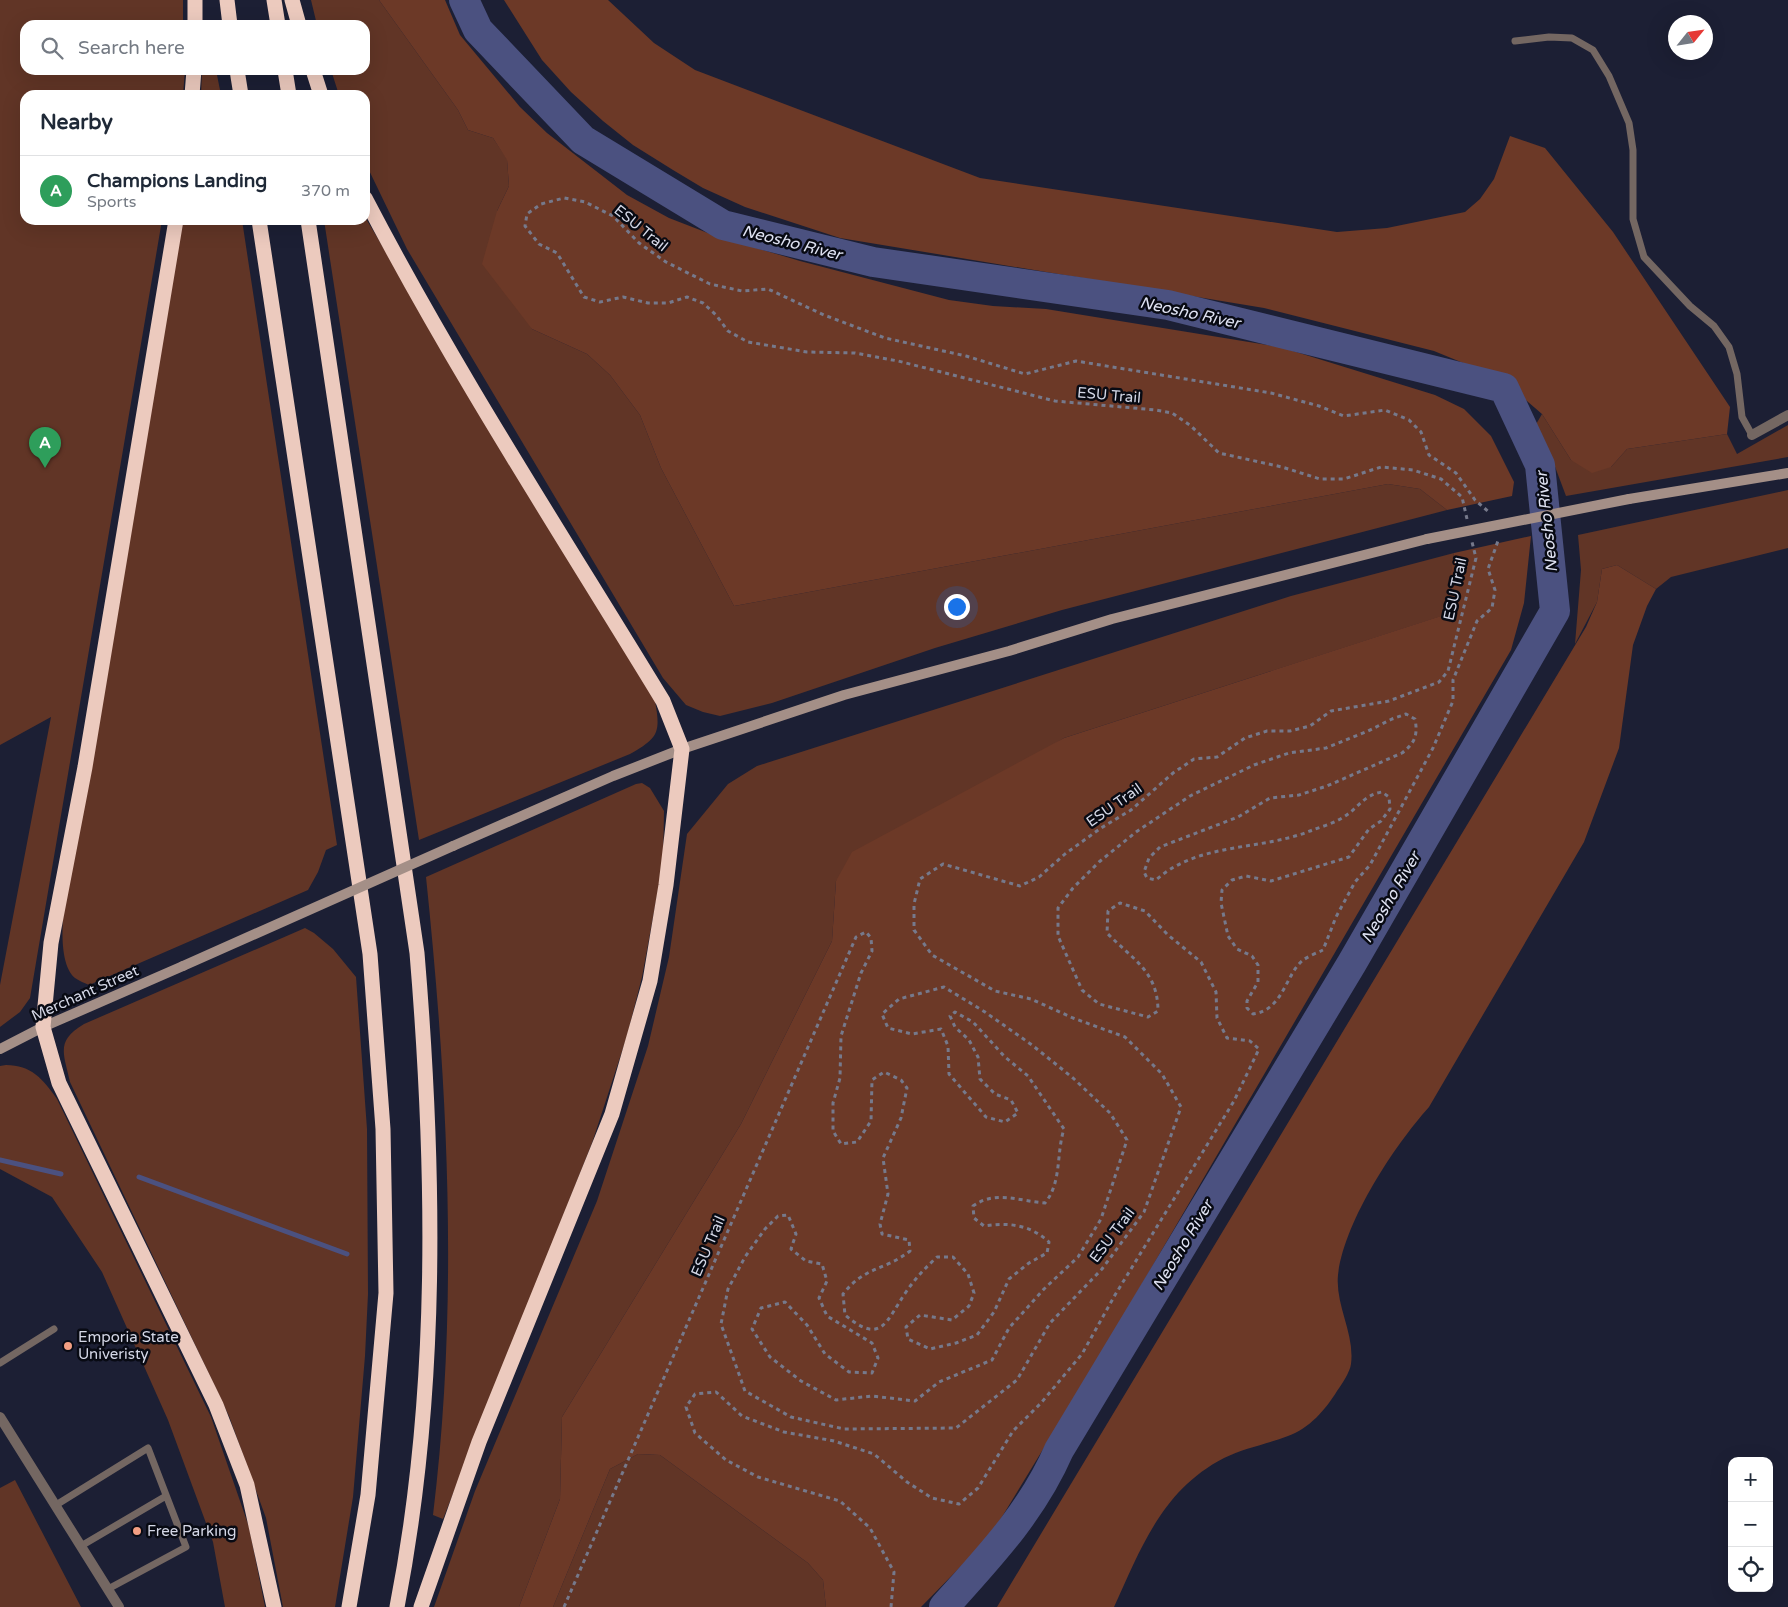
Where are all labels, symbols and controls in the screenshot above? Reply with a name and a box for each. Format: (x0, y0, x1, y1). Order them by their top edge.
north arrow (1668, 15, 1713, 60)
search box (20, 20, 370, 75)
icon: search (38, 34, 66, 62)
text: Search here (78, 37, 185, 59)
text: Nearby (40, 110, 113, 135)
text: Champions Landing (87, 170, 267, 192)
text: A (50, 181, 62, 201)
text: 370 m (301, 181, 350, 201)
text: Sports (87, 192, 136, 212)
street label: ESU Trail (610, 201, 672, 255)
water label: Neosho River (740, 221, 845, 265)
water label: Neosho River (1138, 293, 1243, 334)
street label: ESU Trail (1076, 383, 1142, 407)
pin: A (29, 427, 61, 468)
water label: Neosho River (1532, 468, 1562, 573)
street label: ESU Trail (1440, 556, 1470, 622)
your location (944, 594, 970, 620)
street label: ESU Trail (1083, 779, 1145, 831)
water label: Neosho River (1357, 847, 1426, 947)
street label: Merchant Street (29, 961, 142, 1025)
water label: Neosho River (1148, 1195, 1219, 1294)
street label: ESU Trail (1086, 1204, 1138, 1266)
street label: ESU Trail (687, 1213, 729, 1279)
place label: Emporia State Univeristy (78, 1328, 179, 1363)
marker: Emporia State Univeristy (62, 1340, 74, 1352)
map controls (1728, 1457, 1773, 1592)
button: + (1728, 1457, 1773, 1502)
button: − (1728, 1502, 1773, 1547)
place label: Free Parking (147, 1522, 237, 1540)
marker: Free Parking (131, 1525, 143, 1537)
button: locate (1728, 1547, 1773, 1592)

